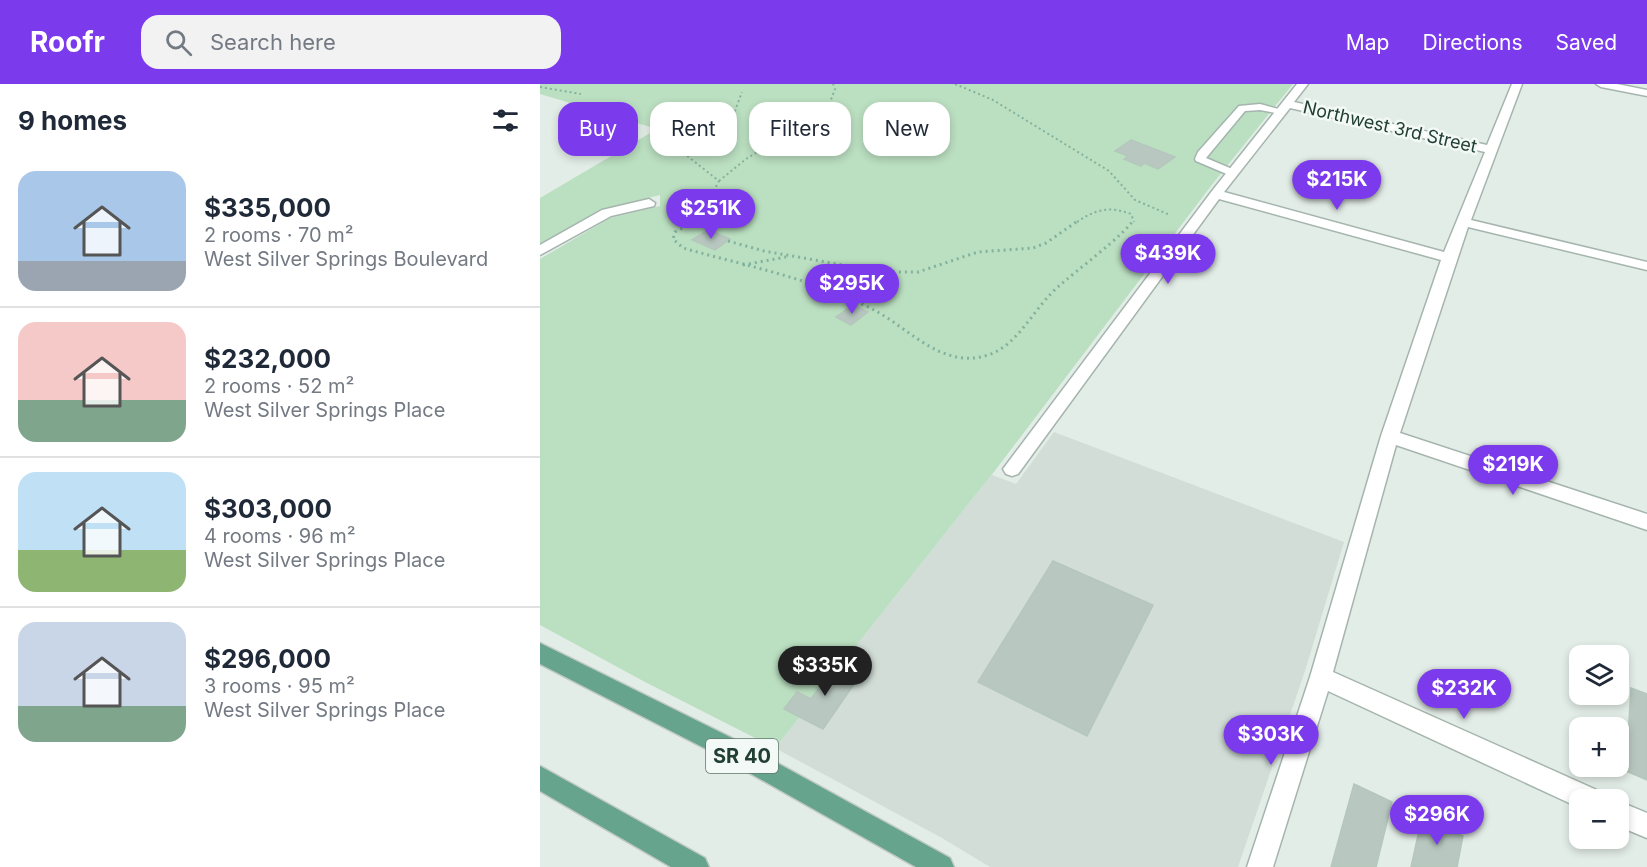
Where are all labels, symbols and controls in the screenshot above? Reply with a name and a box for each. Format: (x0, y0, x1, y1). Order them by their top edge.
search box (141, 15, 561, 69)
text: Roofr (30, 25, 105, 59)
icon: search (162, 26, 195, 59)
text: Search here (210, 29, 336, 55)
text: Map (1346, 30, 1389, 55)
text: Directions (1422, 30, 1523, 55)
text: Saved (1556, 30, 1617, 55)
street label: Northwest 3rd Street (1301, 96, 1479, 157)
chip: Buy (558, 102, 638, 156)
chip: Rent (650, 102, 737, 156)
chip: Filters (749, 102, 851, 156)
chip: New (863, 102, 950, 156)
icon: filters (489, 104, 522, 137)
text: 9 homes (18, 105, 127, 136)
pin: $215K (1295, 160, 1379, 211)
text: $215K (1306, 167, 1368, 191)
pin: $251K (669, 189, 753, 240)
text: $335,000 (204, 192, 331, 223)
icon: home (66, 195, 138, 267)
text: $251K (680, 196, 742, 220)
text: 2 rooms · 70 m² (204, 223, 354, 247)
pin: $439K (1126, 234, 1210, 285)
text: $439K (1135, 241, 1201, 265)
text: West Silver Springs Boulevard (204, 247, 488, 271)
pin: $295K (810, 264, 894, 315)
text: $295K (819, 271, 885, 295)
text: $232,000 (204, 343, 331, 374)
icon: home (66, 346, 138, 418)
text: 2 rooms · 52 m² (204, 374, 354, 398)
text: West Silver Springs Place (204, 398, 445, 422)
pin: $219K (1471, 445, 1555, 496)
text: $219K (1482, 452, 1544, 476)
text: $303,000 (204, 493, 332, 524)
icon: home (66, 496, 138, 568)
text: 4 rooms · 96 m² (204, 524, 356, 548)
text: West Silver Springs Place (204, 548, 445, 572)
text: $296,000 (204, 643, 331, 674)
map controls (1569, 645, 1629, 849)
button: layers (1569, 645, 1629, 705)
icon: home (66, 646, 138, 718)
pin: $335K (783, 646, 867, 697)
text: $335K (792, 653, 858, 677)
pin: $232K (1422, 669, 1506, 720)
text: 3 rooms · 95 m² (204, 674, 355, 698)
text: $232K (1431, 676, 1497, 700)
text: West Silver Springs Place (204, 698, 445, 722)
pin: $303K (1229, 715, 1313, 766)
button: + (1569, 717, 1629, 777)
text: $303K (1238, 722, 1304, 746)
road number: SR 40 (706, 739, 778, 773)
button: − (1569, 789, 1629, 849)
pin: $296K (1395, 795, 1479, 846)
text: $296K (1404, 802, 1470, 826)

